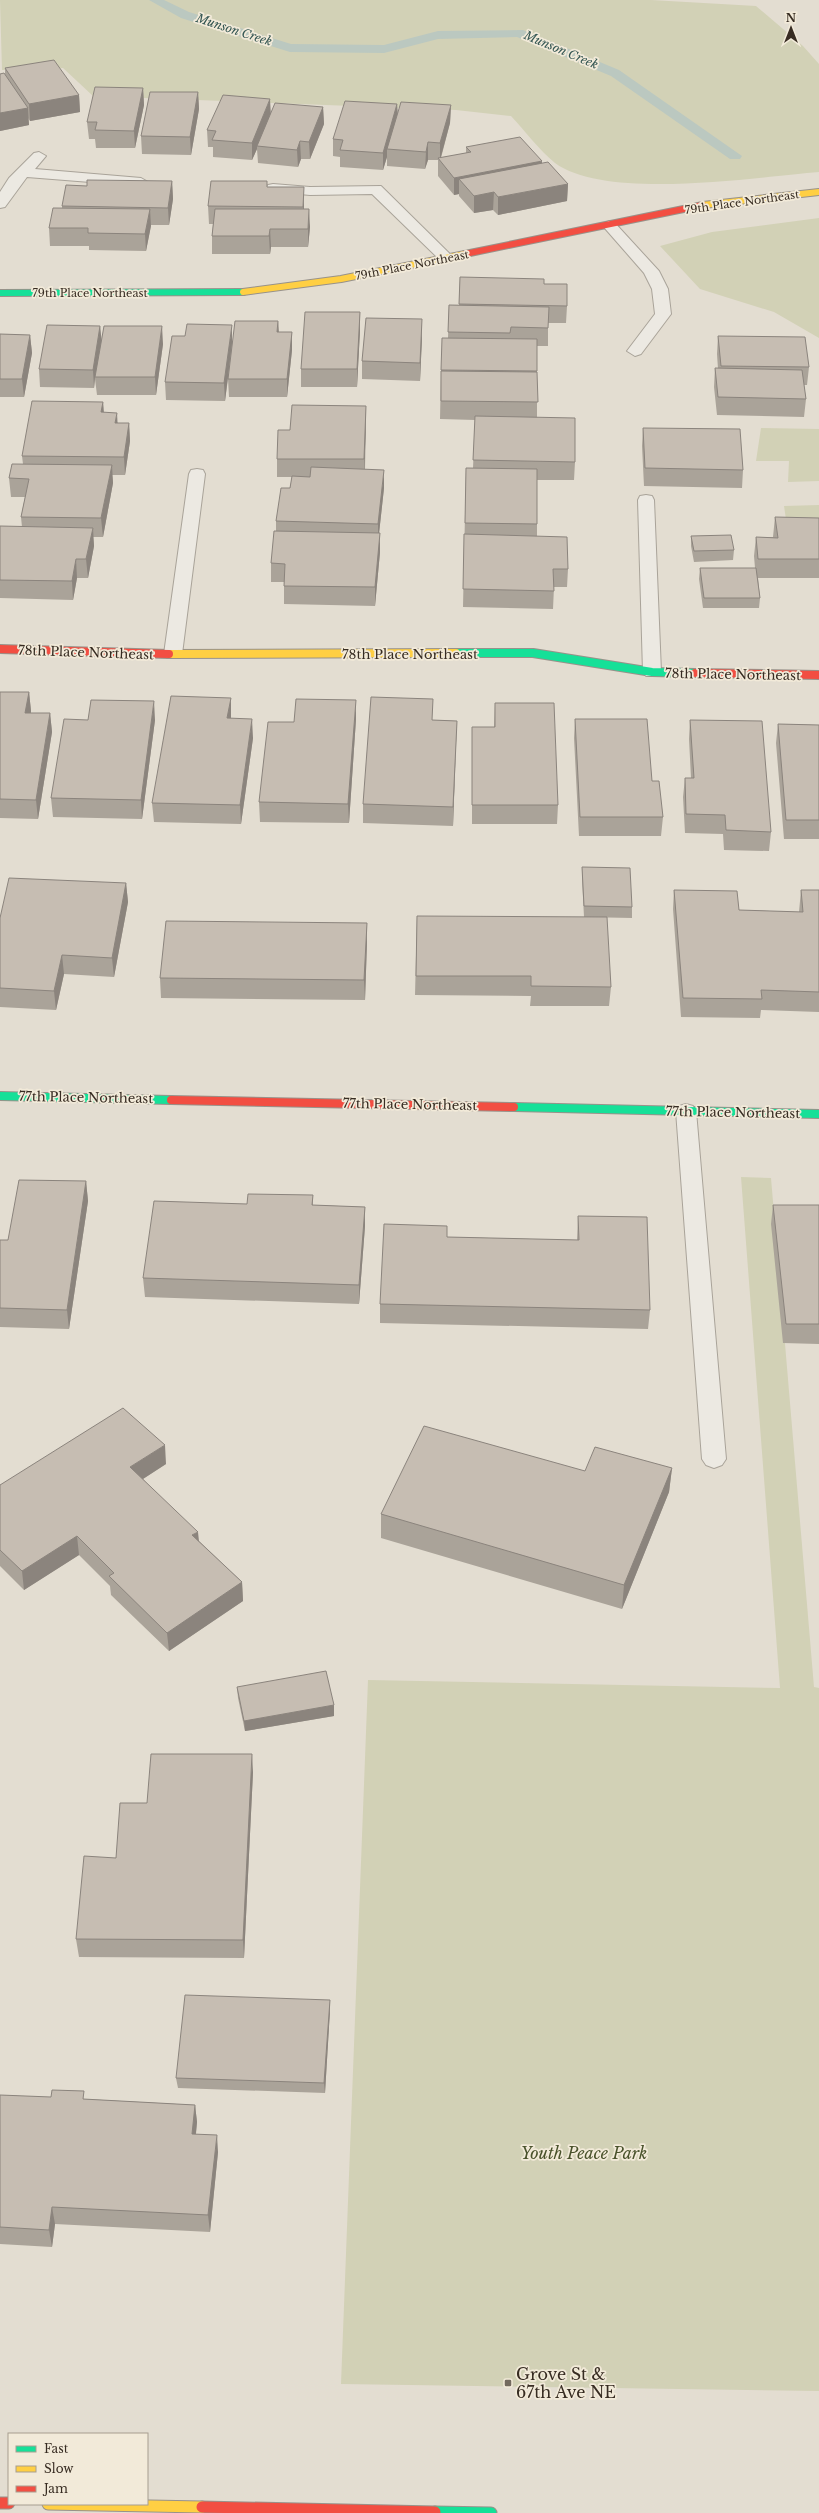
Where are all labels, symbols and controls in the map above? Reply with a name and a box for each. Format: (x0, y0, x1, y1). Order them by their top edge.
north arrow (771, 8, 811, 48)
water label: Munson Creek (193, 10, 274, 49)
text: N (786, 11, 797, 25)
water label: Munson Creek (521, 27, 600, 72)
street label: 79th Place Northeast (684, 187, 801, 217)
street label: 79th Place Northeast (354, 247, 471, 283)
street label: 79th Place Northeast (32, 286, 149, 300)
street label: 78th Place Northeast (18, 642, 154, 663)
street label: 78th Place Northeast (342, 646, 478, 663)
street label: 78th Place Northeast (665, 665, 801, 684)
street label: 77th Place Northeast (19, 1088, 153, 1107)
street label: 77th Place Northeast (343, 1095, 477, 1114)
street label: 77th Place Northeast (666, 1103, 800, 1122)
park label: Youth Peace Park (521, 2143, 647, 2163)
place label: Grove St & 67th Ave NE (516, 2364, 616, 2402)
marker: Grove St & 67th Ave NE (503, 2378, 513, 2388)
legend (8, 2433, 148, 2505)
text: Fast (44, 2441, 69, 2456)
text: Slow (44, 2461, 74, 2476)
text: Jam (42, 2481, 68, 2496)

